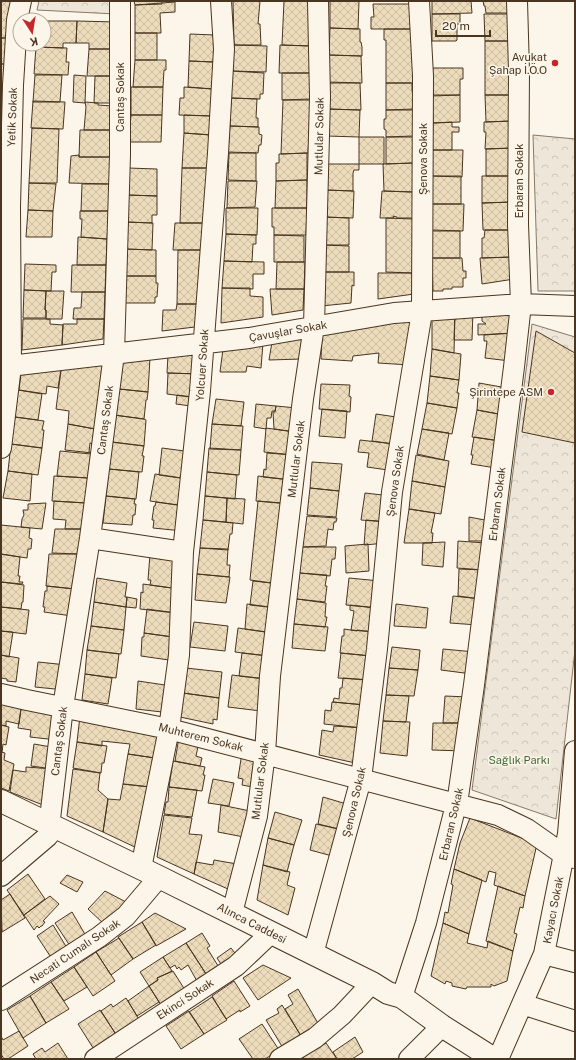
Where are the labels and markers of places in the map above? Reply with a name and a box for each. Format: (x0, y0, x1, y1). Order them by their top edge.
place label: Avukat Şahap İ.Ö.O (489, 51, 547, 77)
marker: Avukat Şahap İ.Ö.O (550, 58, 560, 68)
place label: Şirintepe ASM (469, 386, 543, 399)
marker: Şirintepe ASM (546, 387, 556, 397)

